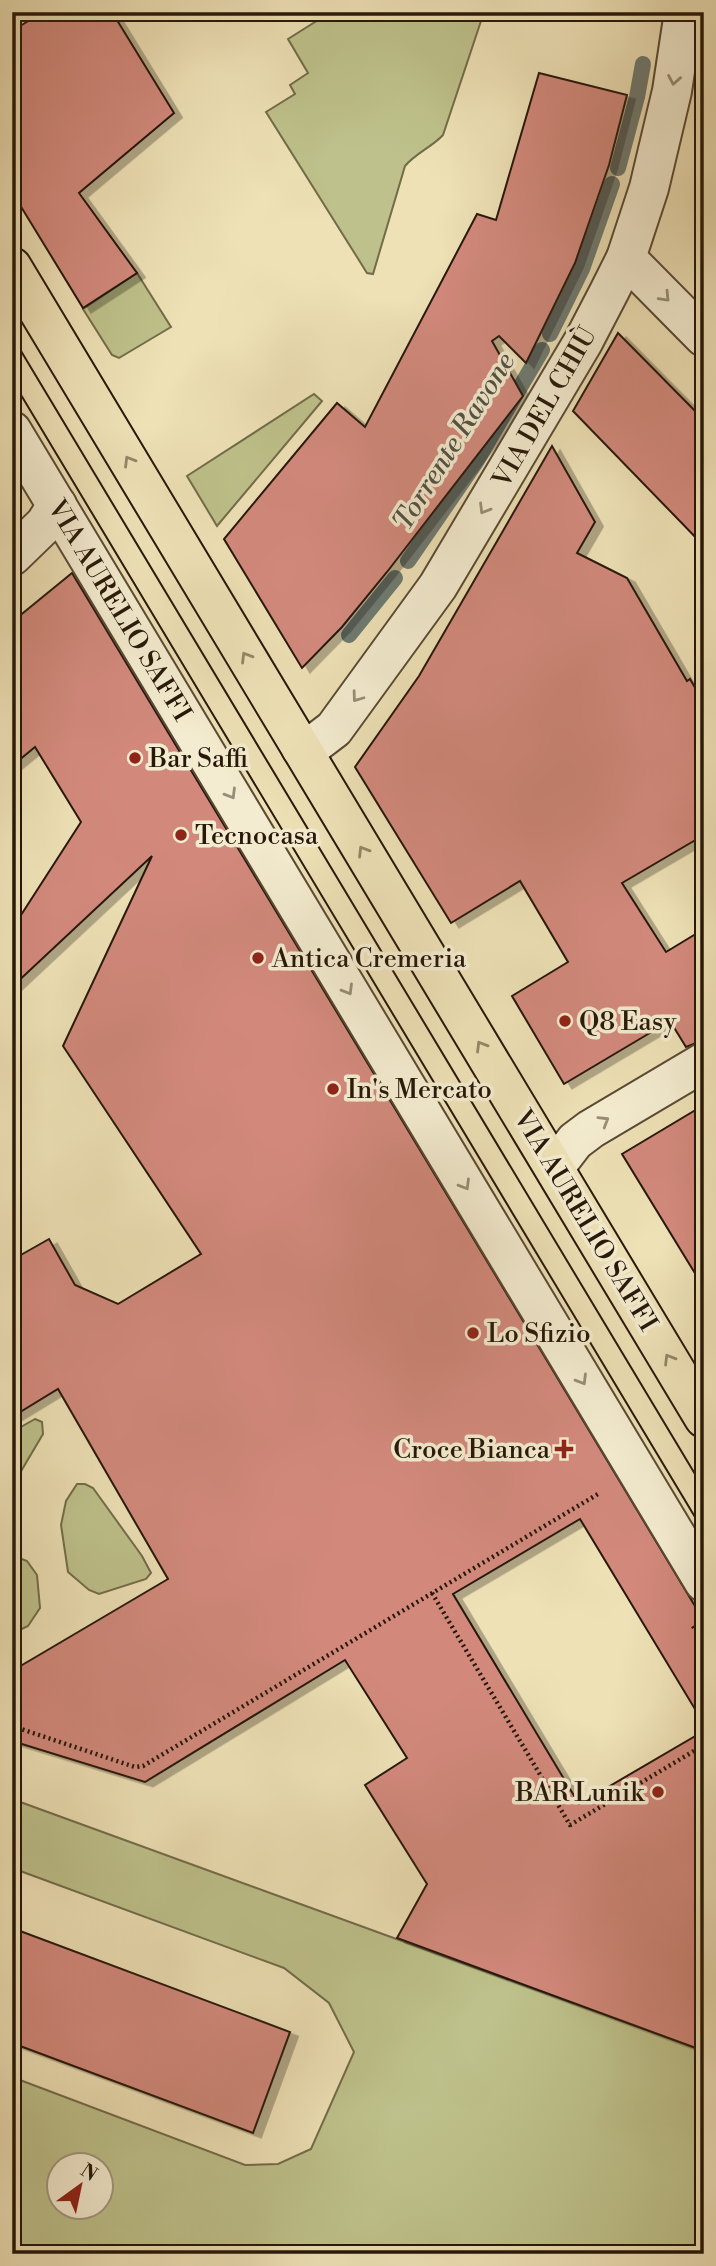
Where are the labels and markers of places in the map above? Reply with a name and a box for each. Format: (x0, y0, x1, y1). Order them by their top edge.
place label: Bar Saffi (148, 743, 248, 775)
marker: Bar Saffi (127, 750, 143, 766)
place label: Tecnocasa (195, 820, 319, 852)
marker: Tecnocasa (173, 827, 189, 843)
place label: Antica Cremeria (271, 943, 467, 975)
marker: Antica Cremeria (250, 950, 266, 966)
place label: Q8 Easy (579, 1006, 677, 1038)
marker: Q8 Easy (557, 1013, 573, 1029)
place label: In's Mercato (347, 1074, 492, 1106)
marker: In's Mercato (325, 1081, 341, 1097)
place label: Lo Sfizio (487, 1318, 591, 1350)
marker: Lo Sfizio (465, 1325, 481, 1341)
place label: Croce Bianca (393, 1434, 551, 1466)
marker: Croce Bianca (556, 1441, 572, 1457)
place label: BAR Lunik (515, 1777, 645, 1809)
marker: BAR Lunik (650, 1784, 666, 1800)

